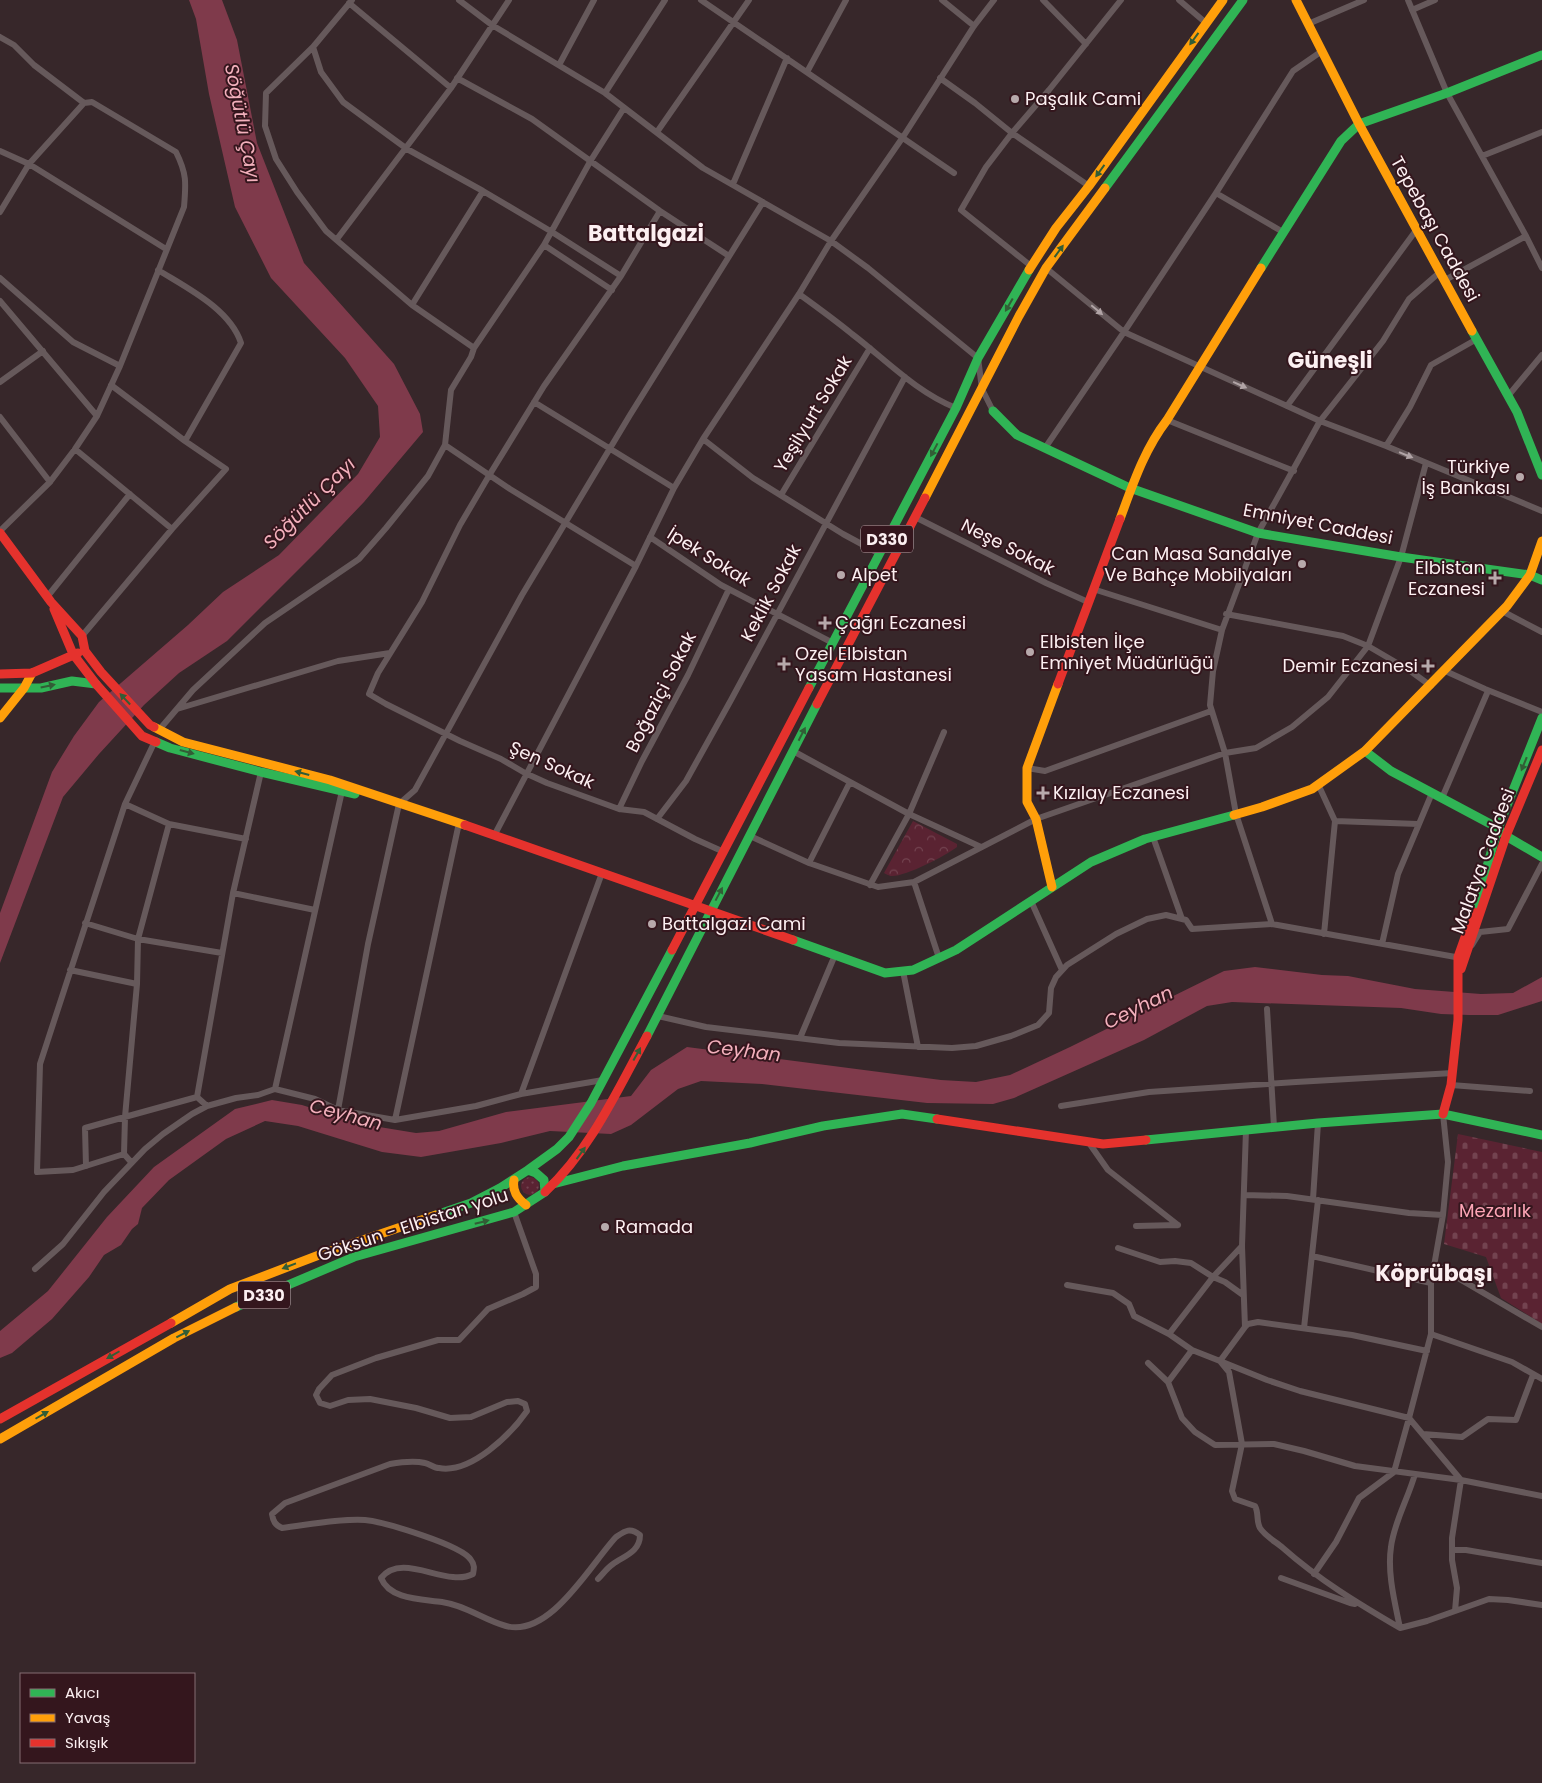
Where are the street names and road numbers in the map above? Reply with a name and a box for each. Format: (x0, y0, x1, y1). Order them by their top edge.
street label: Tepebaşı Caddesi (1385, 152, 1486, 306)
street label: Yeşilyurt Sokak (768, 350, 858, 477)
street label: Emniyet Caddesi (1241, 497, 1395, 550)
street label: Neşe Sokak (957, 512, 1060, 581)
street label: İpek Sokak (663, 521, 757, 593)
road number: D330 (861, 526, 913, 552)
street label: Keklik Sokak (734, 539, 807, 646)
street label: Boğaziçi Sokak (619, 626, 702, 756)
street label: Şen Sokak (506, 735, 599, 795)
street label: Malatya Caddesi (1445, 785, 1520, 937)
street label: Göksun - Elbistan yolu (314, 1182, 511, 1267)
road number: D330 (238, 1282, 290, 1308)

